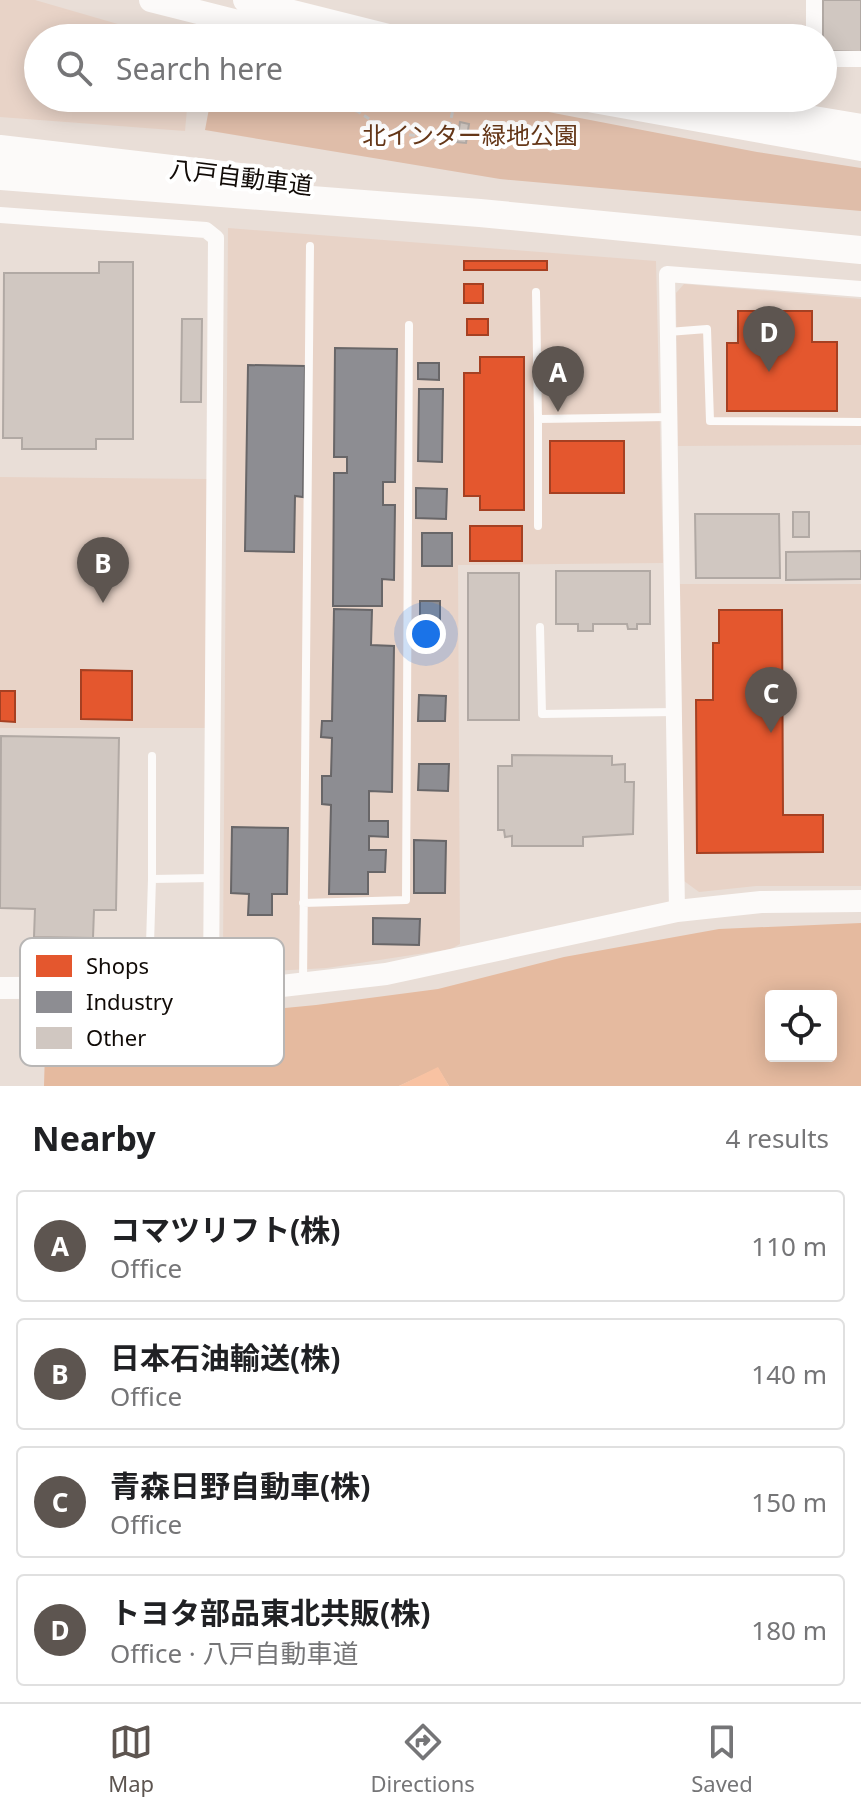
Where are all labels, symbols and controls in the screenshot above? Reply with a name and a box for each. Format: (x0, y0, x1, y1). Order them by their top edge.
search box (24, 24, 837, 112)
icon: search (52, 46, 96, 90)
text: Search here (116, 48, 283, 89)
park label: 北インター緑地公園 (362, 118, 578, 151)
street label: 八戸自動車道 (168, 151, 315, 202)
pin: D (743, 306, 795, 372)
pin: A (532, 346, 584, 412)
pin: B (77, 537, 129, 603)
your location (406, 614, 446, 654)
pin: C (745, 667, 797, 733)
legend (20, 938, 284, 1066)
text: Shops (86, 950, 149, 980)
text: Industry (86, 986, 174, 1016)
map controls (765, 990, 837, 1062)
button: locate (765, 990, 837, 1062)
text: Other (86, 1022, 146, 1052)
text: Nearby (32, 1115, 156, 1161)
text: 4 results (725, 1120, 829, 1156)
text: コマツリフト(株) (110, 1209, 340, 1250)
text: A (51, 1228, 69, 1264)
text: 110 m (751, 1228, 827, 1264)
text: Office (110, 1250, 182, 1286)
text: 日本石油輸送(株) (110, 1337, 340, 1378)
text: B (51, 1356, 69, 1392)
text: 140 m (751, 1356, 827, 1392)
text: Office (110, 1378, 182, 1414)
text: 青森日野自動車(株) (110, 1465, 370, 1506)
text: C (52, 1484, 68, 1520)
text: 150 m (751, 1484, 827, 1520)
text: Office (110, 1506, 182, 1542)
text: トヨタ部品東北共販(株) (110, 1592, 430, 1633)
text: D (50, 1612, 70, 1648)
text: 180 m (751, 1612, 827, 1648)
text: Office · 八戸自動車道 (110, 1635, 359, 1671)
tab: Map (108, 1720, 154, 1798)
tab: Directions (370, 1720, 475, 1798)
tab: Saved (691, 1720, 753, 1798)

